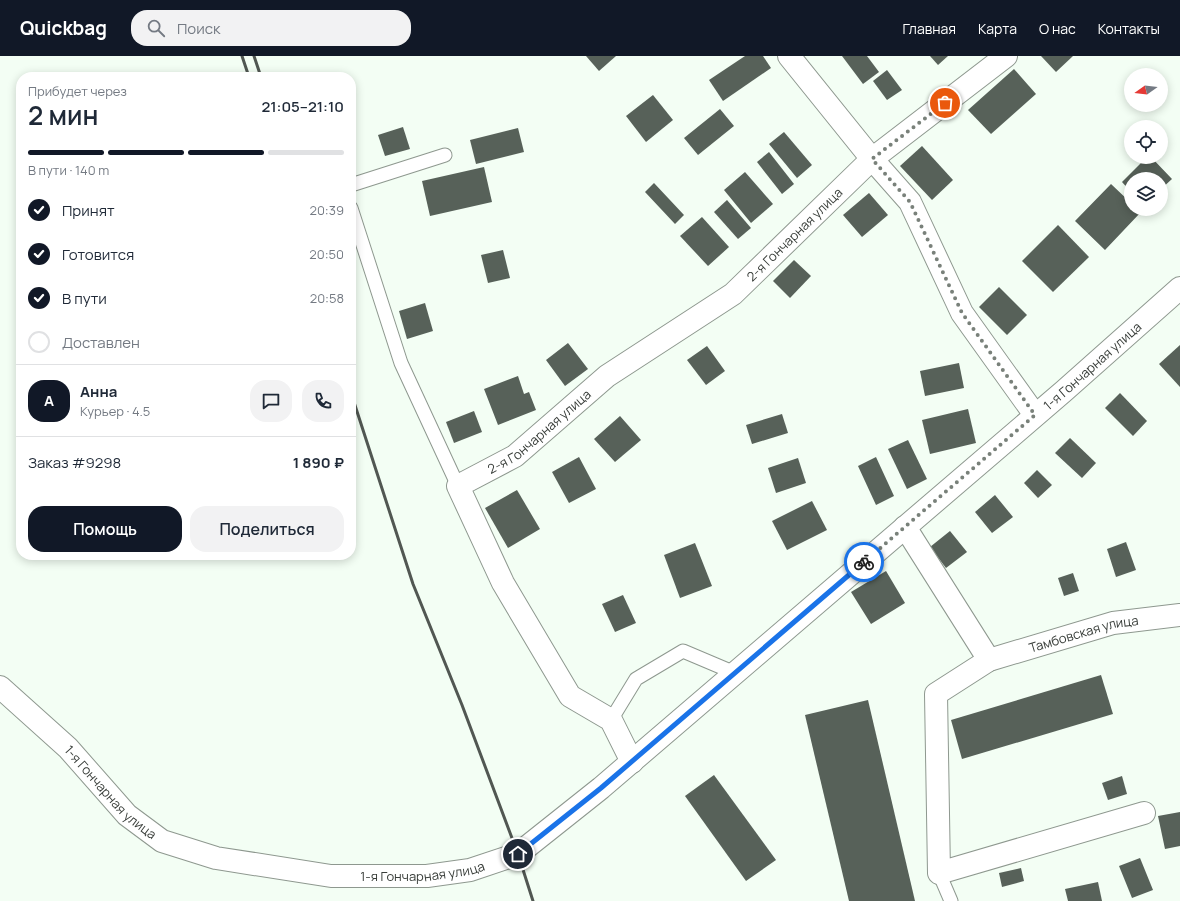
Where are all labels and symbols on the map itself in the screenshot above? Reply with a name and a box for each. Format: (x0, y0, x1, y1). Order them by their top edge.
north arrow (1124, 68, 1168, 112)
pin (928, 86, 962, 120)
street label: 2-я Гончарная улица (742, 184, 846, 285)
street label: 1-я Гончарная улица (1039, 318, 1145, 414)
street label: 2-я Гончарная улица (484, 385, 595, 478)
courier (844, 542, 884, 582)
street label: Тамбовская улица (1027, 611, 1139, 657)
street label: 1-я Гончарная улица (61, 741, 160, 843)
pin (501, 837, 535, 871)
street label: 1-я Гончарная улица (360, 857, 487, 885)

